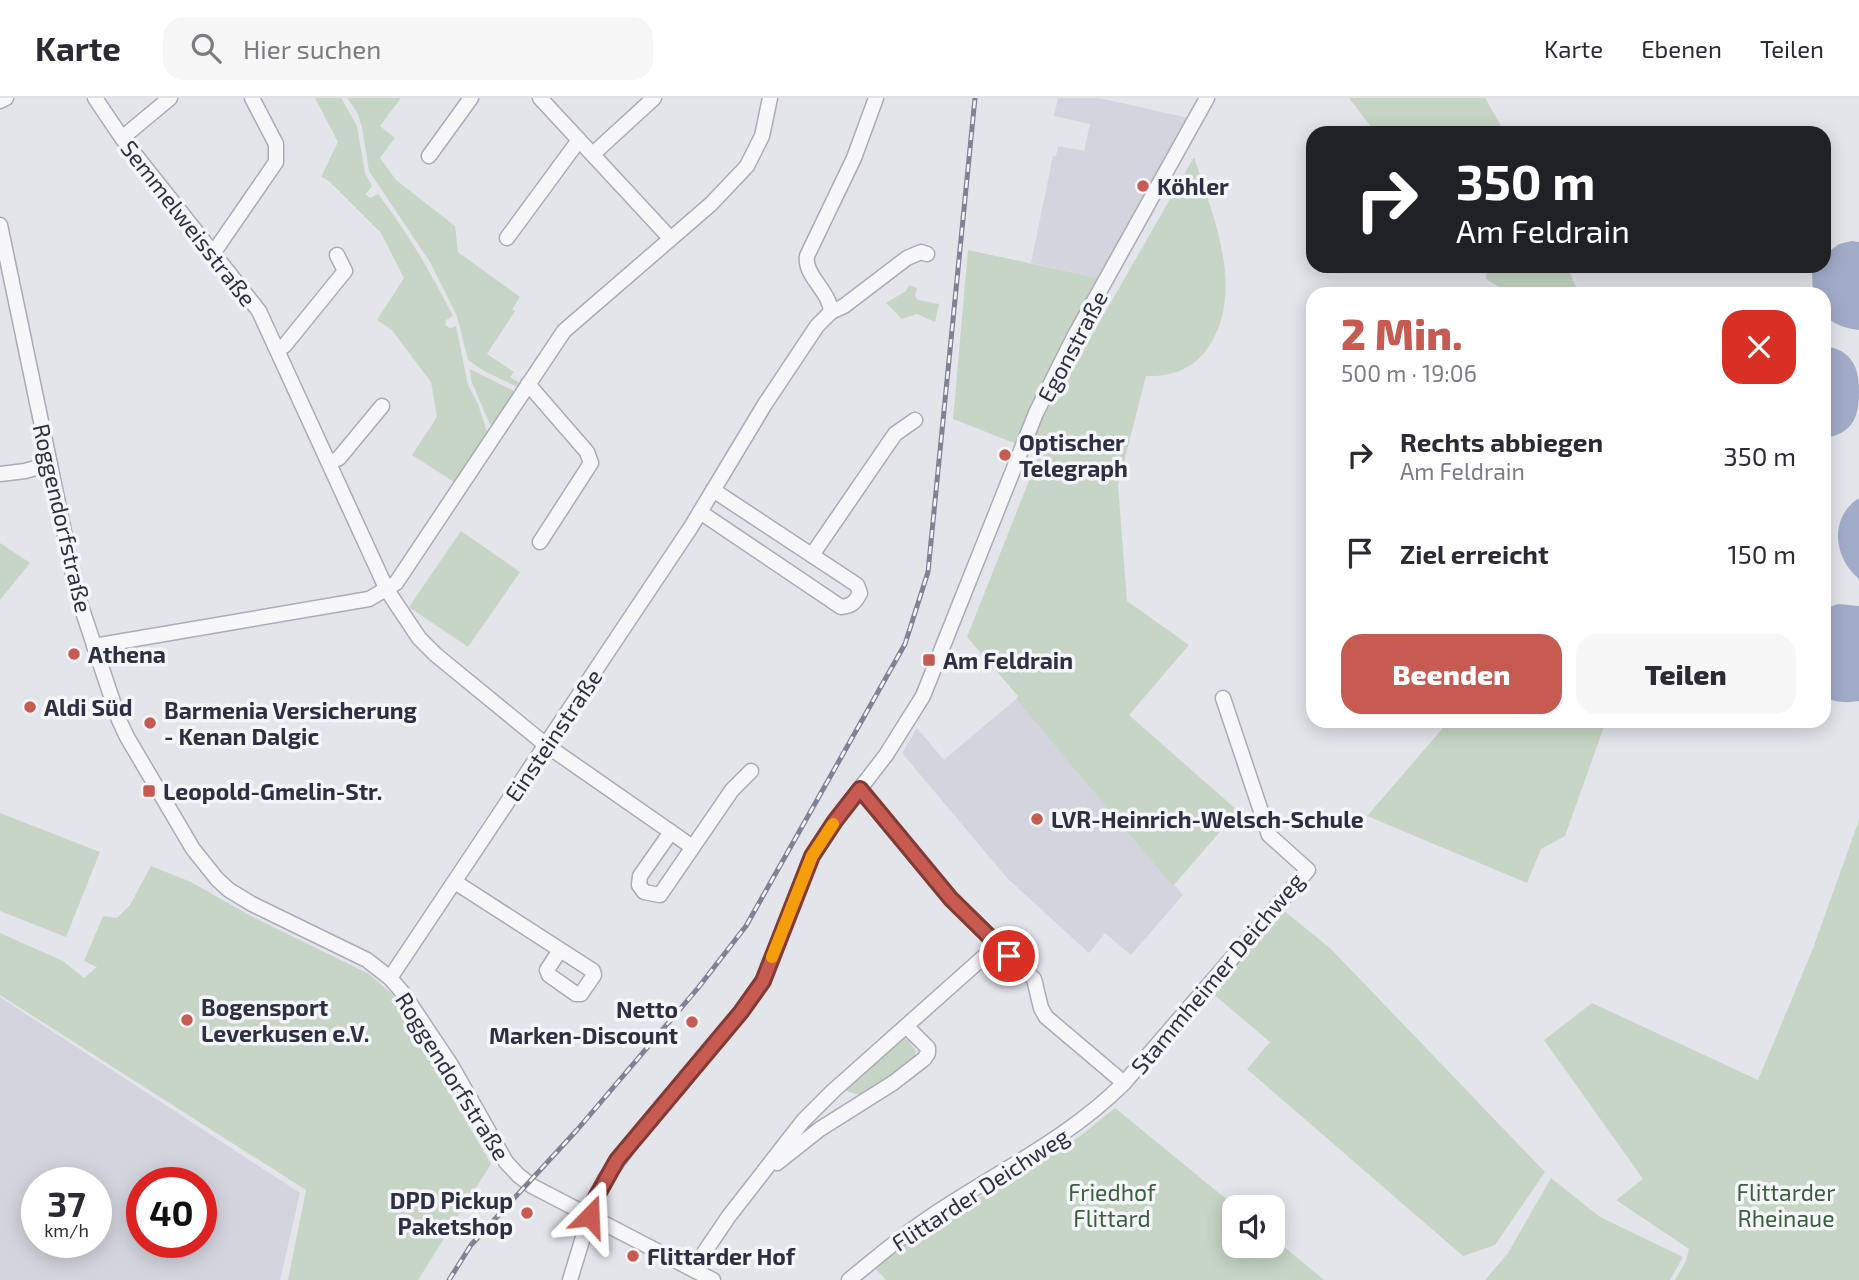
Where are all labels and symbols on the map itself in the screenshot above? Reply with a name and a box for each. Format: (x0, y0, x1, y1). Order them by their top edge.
street label: Semmelweisstraße (115, 134, 263, 312)
place label: Köhler (1157, 172, 1229, 200)
marker: Köhler (1135, 178, 1151, 194)
street label: Egonstraße (1031, 285, 1113, 407)
street label: Roggendorfstraße (28, 421, 98, 615)
place label: Optischer Telegraph (1019, 428, 1128, 482)
marker: Optischer Telegraph (997, 447, 1013, 463)
place label: Athena (88, 640, 166, 668)
marker: Athena (66, 646, 82, 662)
place label: Am Feldrain (943, 646, 1073, 674)
marker: Am Feldrain (921, 652, 937, 668)
street label: Einsteinstraße (498, 663, 608, 807)
place label: Aldi Süd (44, 693, 132, 721)
place label: Barmenia Versicherung - Kenan Dalgic (164, 696, 418, 750)
marker: Aldi Süd (22, 699, 38, 715)
marker: Barmenia Versicherung - Kenan Dalgic (142, 715, 158, 731)
place label: Leopold-Gmelin-Str. (163, 777, 382, 805)
marker: Leopold-Gmelin-Str. (141, 783, 157, 799)
place label: LVR-Heinrich-Welsch-Schule (1051, 805, 1364, 833)
marker: LVR-Heinrich-Welsch-Schule (1029, 811, 1045, 827)
street label: Stammheimer Deichweg (1125, 866, 1310, 1079)
pin (979, 926, 1039, 986)
street label: Roggendorfstraße (390, 987, 516, 1165)
place label: Bogensport Leverkusen e.V. (201, 993, 369, 1047)
place label: Netto Marken-Discount (489, 995, 678, 1049)
marker: Bogensport Leverkusen e.V. (179, 1012, 195, 1028)
marker: Netto Marken-Discount (684, 1014, 700, 1030)
street label: Flittarder Deichweg (886, 1121, 1074, 1257)
speed limit sign: 40 (126, 1167, 217, 1258)
park label: Friedhof Flittard (1068, 1178, 1157, 1232)
park label: Flittarder Rheinaue (1737, 1178, 1835, 1232)
position arrow (553, 1179, 627, 1253)
place label: DPD Pickup Paketshop (390, 1186, 513, 1240)
marker: DPD Pickup Paketshop (519, 1205, 535, 1221)
place label: Flittarder Hof (647, 1242, 796, 1270)
marker: Flittarder Hof (625, 1248, 641, 1264)

